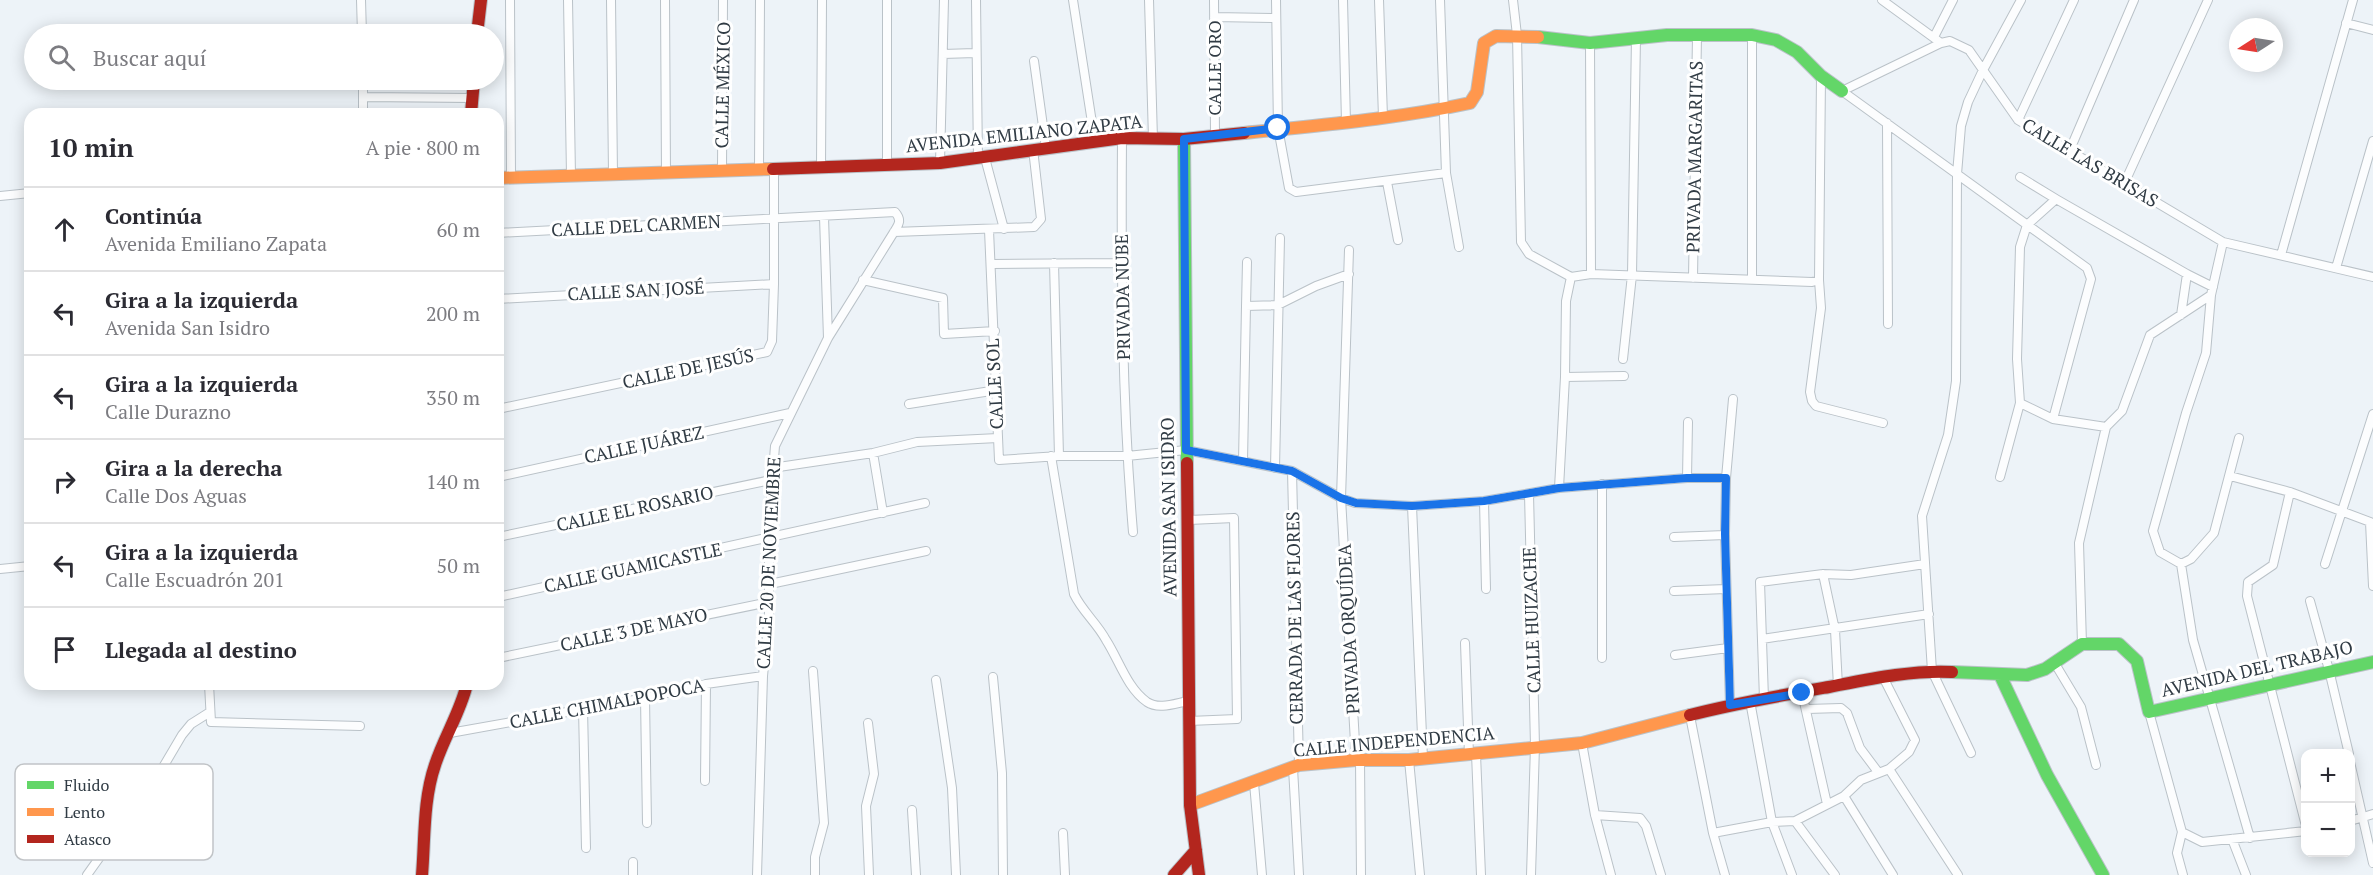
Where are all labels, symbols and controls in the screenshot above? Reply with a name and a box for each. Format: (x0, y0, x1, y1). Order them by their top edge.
north arrow (2229, 18, 2283, 72)
street label: CALLE ORO (1202, 20, 1226, 116)
street label: CALLE MÉXICO (709, 21, 735, 149)
search box (24, 24, 504, 90)
icon: search (45, 41, 78, 74)
text: Buscar aquí (93, 43, 206, 72)
street label: PRIVADA MARGARITAS (1680, 61, 1708, 253)
street label: AVENIDA EMILIANO ZAPATA (904, 109, 1144, 157)
street label: CALLE LAS BRISAS (2018, 112, 2163, 212)
route start (1264, 114, 1290, 140)
text: 10 min (48, 130, 134, 164)
text: A pie · 800 m (366, 134, 480, 161)
text: Continúa (105, 201, 202, 230)
street label: CALLE DEL CARMEN (551, 209, 721, 241)
icon: ahead (48, 213, 81, 246)
text: 60 m (437, 216, 480, 243)
text: Avenida Emiliano Zapata (105, 230, 327, 257)
street label: PRIVADA NUBE (1109, 234, 1135, 360)
street label: CALLE SAN JOSÉ (567, 274, 705, 306)
text: Gira a la izquierda (105, 285, 298, 314)
icon: left (48, 297, 81, 330)
text: 200 m (426, 300, 480, 327)
text: Avenida San Isidro (105, 314, 270, 341)
street label: CALLE SOL (980, 338, 1008, 430)
street label: CALLE DE JESÚS (620, 342, 756, 394)
text: Gira a la izquierda (105, 369, 298, 398)
icon: left (48, 381, 81, 414)
text: 350 m (426, 384, 480, 411)
text: Calle Durazno (105, 398, 231, 425)
street label: AVENIDA SAN ISIDRO (1154, 417, 1182, 597)
street label: CALLE JUÁREZ (582, 420, 706, 468)
text: Gira a la derecha (105, 453, 283, 482)
street label: CALLE 20 DE NOVIEMBRE (750, 456, 786, 670)
icon: right (48, 465, 81, 498)
text: 140 m (426, 468, 480, 495)
street label: CALLE EL ROSARIO (554, 480, 716, 536)
text: Calle Dos Aguas (105, 482, 247, 509)
street label: CERRADA DE LAS FLORES (1280, 511, 1308, 725)
street label: CALLE GUAMICASTLE (542, 536, 724, 598)
text: Gira a la izquierda (105, 537, 298, 566)
street label: PRIVADA ORQUÍDEA (1332, 542, 1364, 715)
street label: CALLE HUIZACHE (1516, 546, 1546, 694)
icon: left (48, 549, 81, 582)
text: 50 m (437, 552, 480, 579)
text: Calle Escuadrón 201 (105, 566, 285, 593)
street label: CALLE 3 DE MAYO (558, 602, 710, 656)
icon: arrive (48, 633, 81, 666)
street label: AVENIDA DEL TRABAJO (2159, 634, 2355, 702)
text: Llegada al destino (105, 635, 297, 664)
street label: CALLE CHIMALPOPOCA (507, 672, 707, 734)
route end (1788, 679, 1814, 705)
street label: CALLE INDEPENDENCIA (1292, 720, 1496, 762)
map controls (2301, 749, 2355, 857)
button: + (2301, 749, 2355, 803)
legend (15, 764, 213, 860)
text: Fluido (64, 774, 109, 796)
text: Lento (64, 801, 105, 823)
button: − (2301, 803, 2355, 857)
text: Atasco (64, 828, 111, 850)

